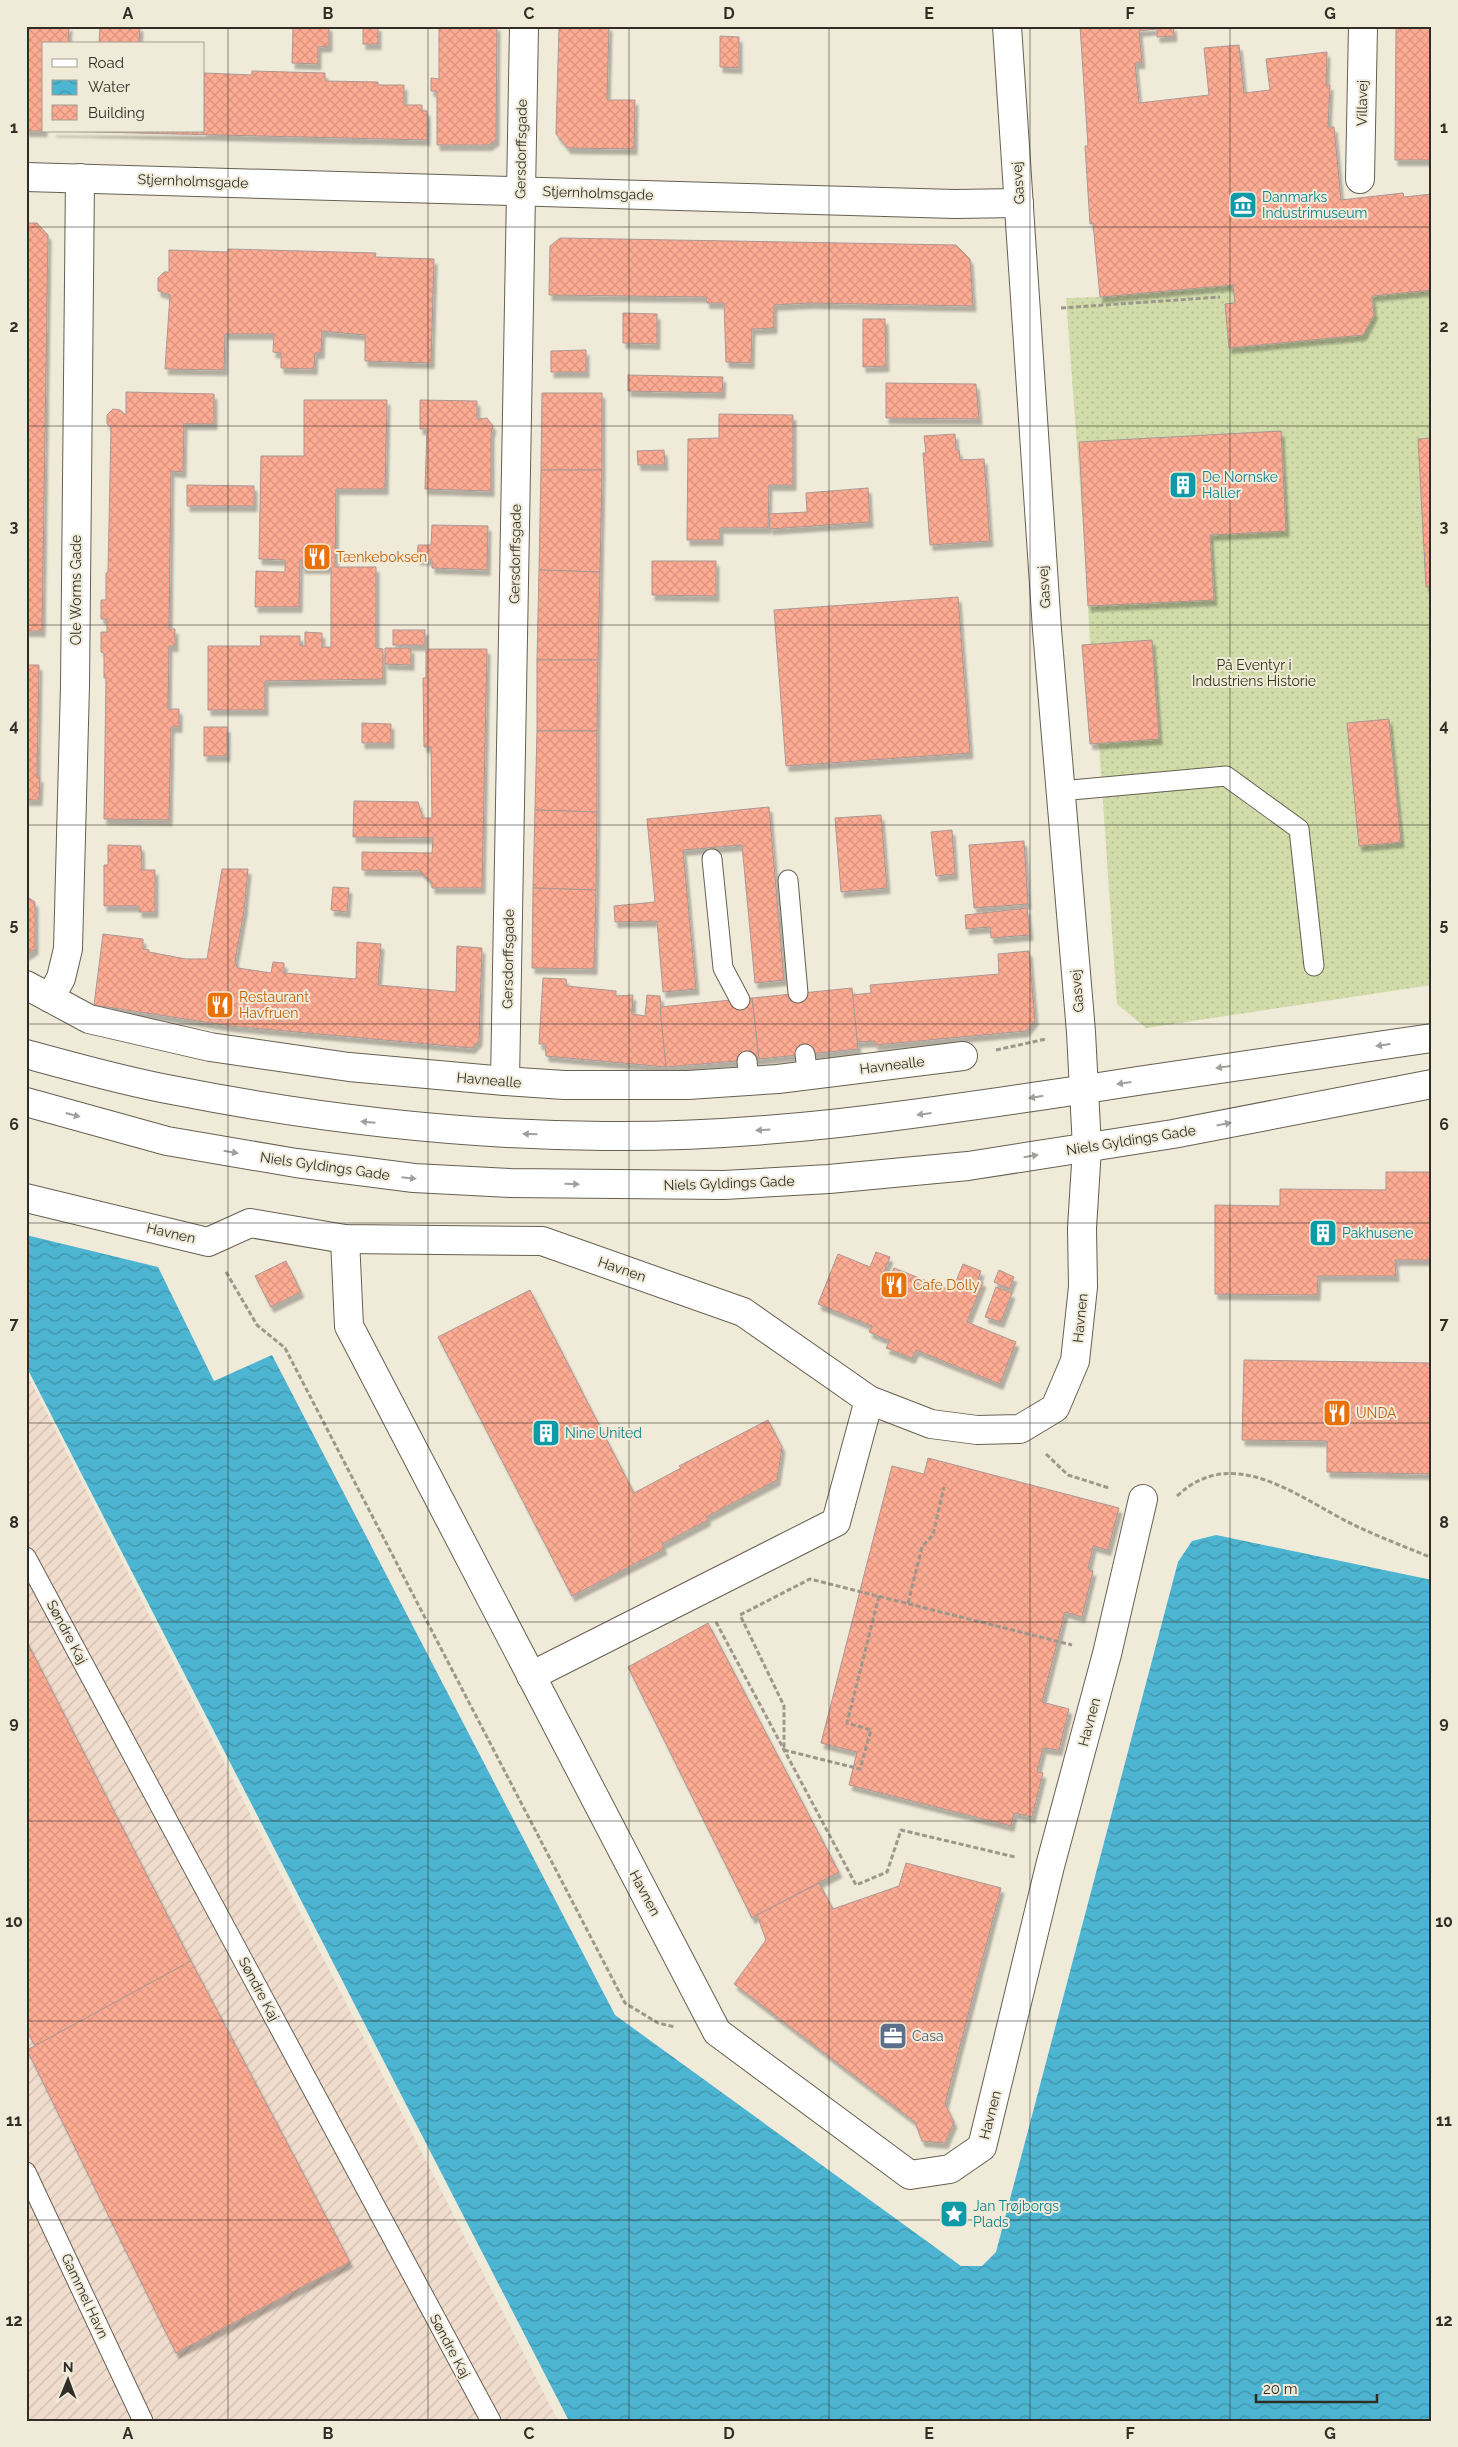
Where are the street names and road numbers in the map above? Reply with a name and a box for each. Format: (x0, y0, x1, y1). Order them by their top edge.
street label: Villavej (1354, 80, 1370, 126)
street label: Gersdorffsgade (512, 99, 530, 199)
street label: Gasvej (1009, 161, 1027, 205)
street label: Stjernholmsgade (137, 171, 249, 191)
street label: Stjernholmsgade (542, 183, 654, 203)
street label: Gersdorffsgade (506, 504, 524, 604)
street label: Ole Worms Gade (68, 535, 84, 645)
street label: Gasvej (1035, 565, 1053, 609)
street label: Gersdorffsgade (499, 909, 517, 1009)
street label: Gasvej (1067, 969, 1087, 1013)
street label: Havnealle (859, 1053, 925, 1077)
street label: Havnealle (456, 1069, 522, 1091)
street label: Niels Gyldings Gade (1065, 1122, 1197, 1158)
street label: Niels Gyldings Gade (259, 1149, 391, 1183)
street label: Niels Gyldings Gade (663, 1173, 795, 1193)
street label: Havnen (145, 1220, 197, 1246)
street label: Havnen (596, 1253, 648, 1285)
street label: Havnen (1069, 1292, 1091, 1344)
street label: Søndre Kaj (44, 1597, 90, 1667)
street label: Havnen (1075, 1696, 1103, 1748)
street label: Havnen (626, 1867, 664, 1919)
street label: Søndre Kaj (236, 1954, 282, 2024)
street label: Havnen (976, 2089, 1004, 2141)
street label: Gammel Havn (58, 2251, 112, 2341)
street label: Søndre Kaj (427, 2311, 473, 2381)

